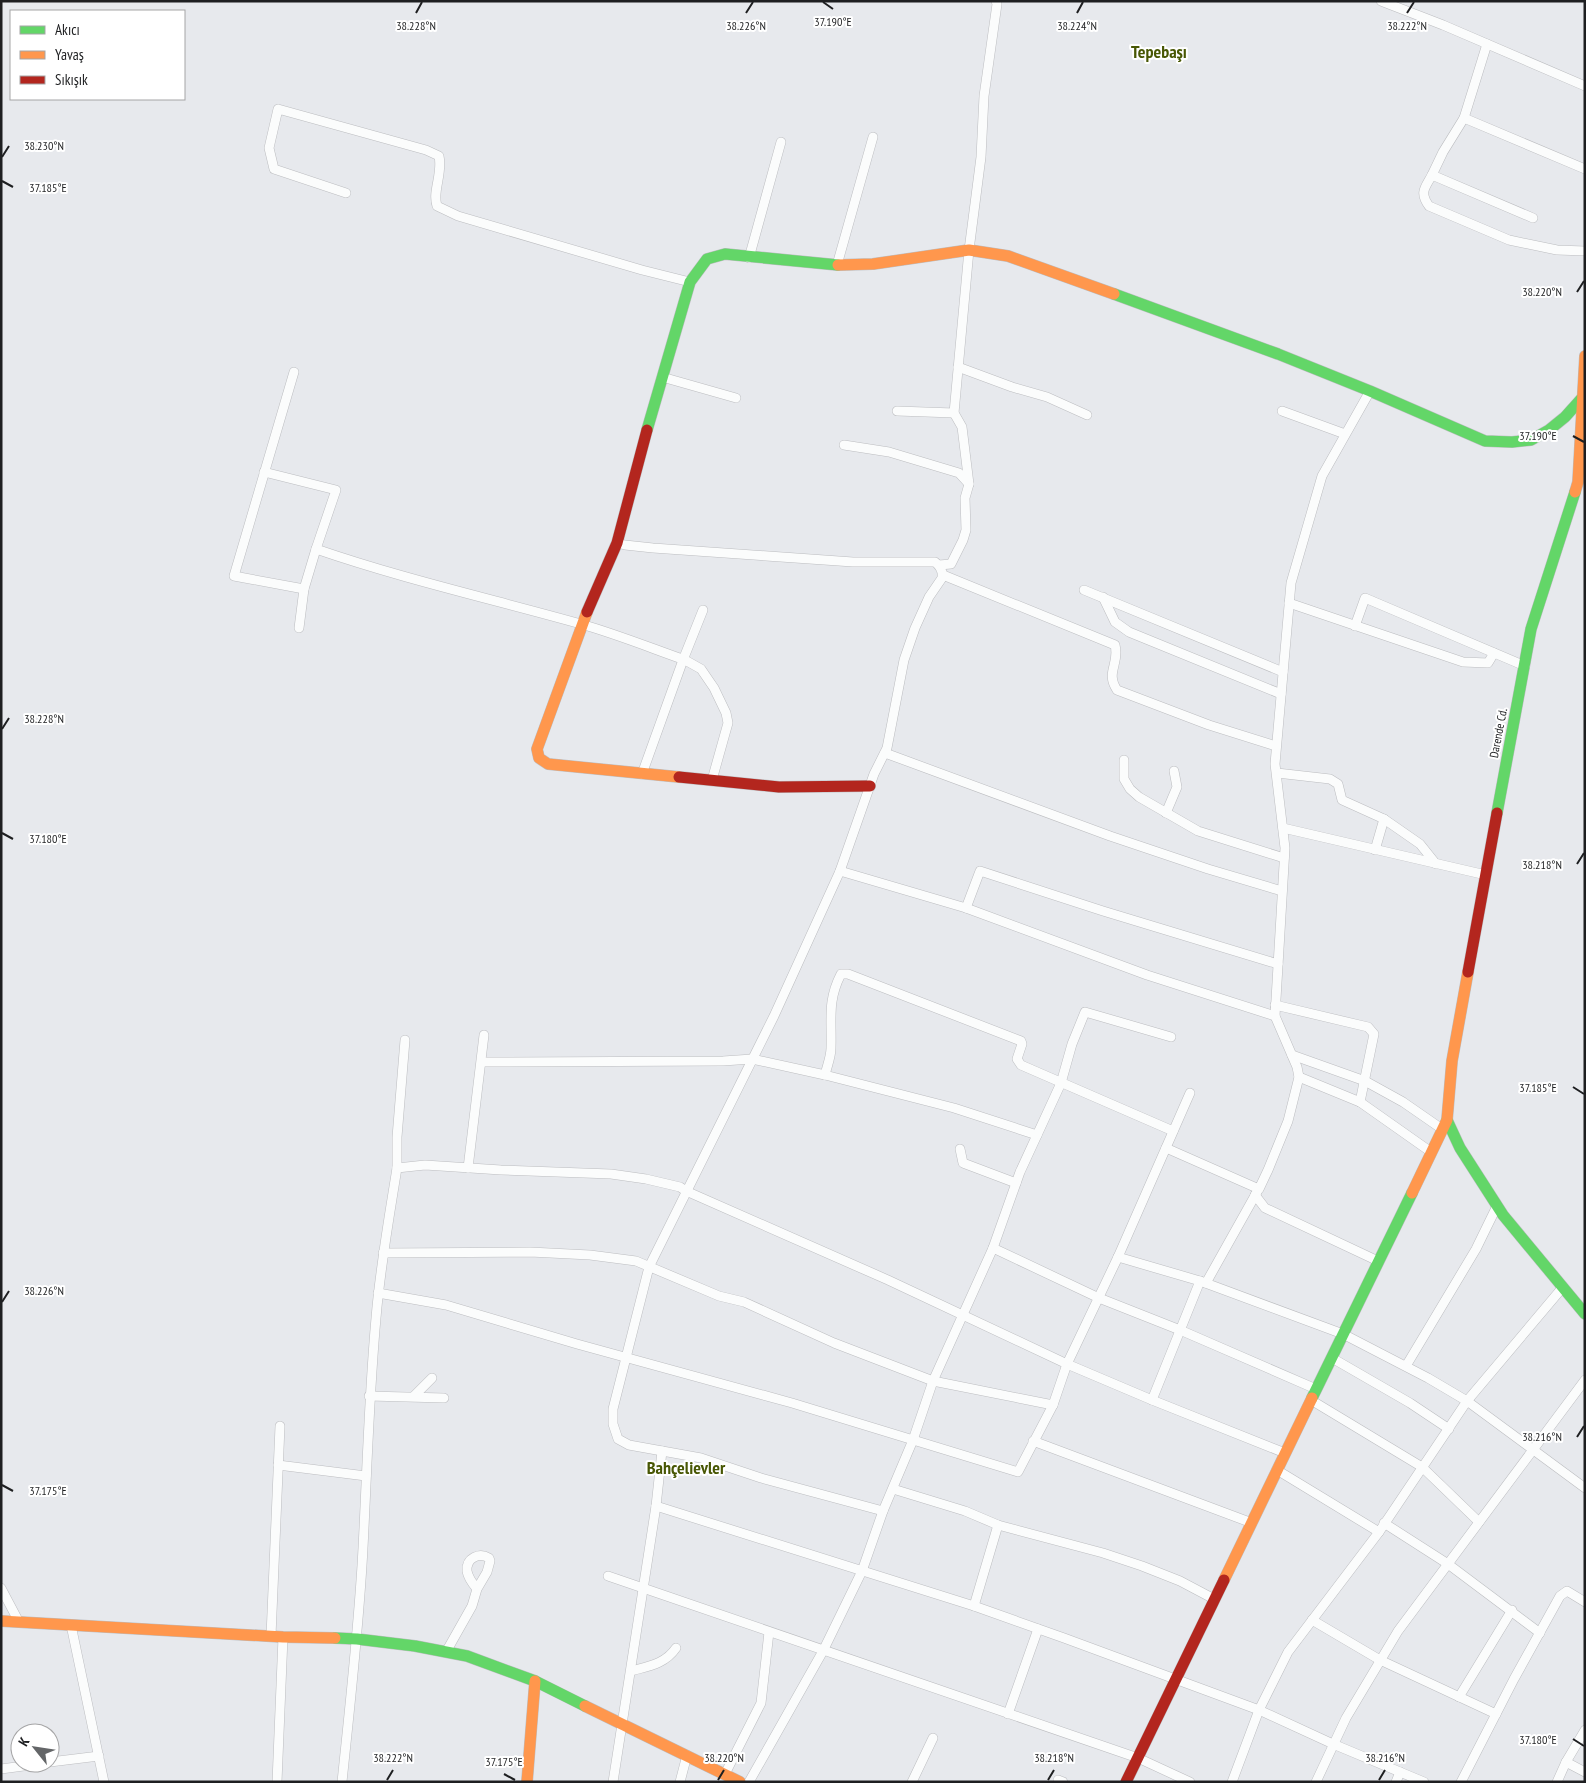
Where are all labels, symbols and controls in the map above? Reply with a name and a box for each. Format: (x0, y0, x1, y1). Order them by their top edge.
legend (10, 10, 185, 100)
text: 37.190°E (814, 14, 852, 29)
text: 38.228°N (396, 18, 436, 33)
text: 38.226°N (726, 18, 766, 33)
text: 38.224°N (1057, 18, 1097, 33)
text: 38.222°N (1387, 18, 1427, 33)
text: Akıcı (55, 20, 80, 39)
district label: Tepebaşı (1131, 40, 1187, 63)
text: Yavaş (55, 45, 84, 64)
text: Sıkışık (55, 70, 88, 89)
text: 38.230°N (24, 138, 64, 153)
text: 37.185°E (29, 180, 67, 195)
text: 38.220°N (1522, 284, 1562, 299)
text: 37.190°E (1519, 428, 1557, 443)
street label: Darende Cd. (1486, 707, 1510, 759)
text: 38.228°N (24, 711, 64, 726)
text: 37.180°E (29, 831, 67, 846)
text: 38.218°N (1522, 857, 1562, 872)
text: 37.185°E (1519, 1080, 1557, 1095)
text: 38.226°N (24, 1283, 64, 1298)
text: 38.216°N (1522, 1429, 1562, 1444)
district label: Bahçelievler (647, 1456, 726, 1479)
text: 37.175°E (29, 1483, 67, 1498)
north arrow (10, 1723, 60, 1773)
text: 37.180°E (1519, 1732, 1557, 1747)
text: K (14, 1733, 34, 1749)
text: 38.222°N (373, 1750, 413, 1765)
text: 38.220°N (704, 1750, 744, 1765)
text: 38.218°N (1034, 1750, 1074, 1765)
text: 38.216°N (1365, 1750, 1405, 1765)
text: 37.175°E (485, 1754, 523, 1769)

